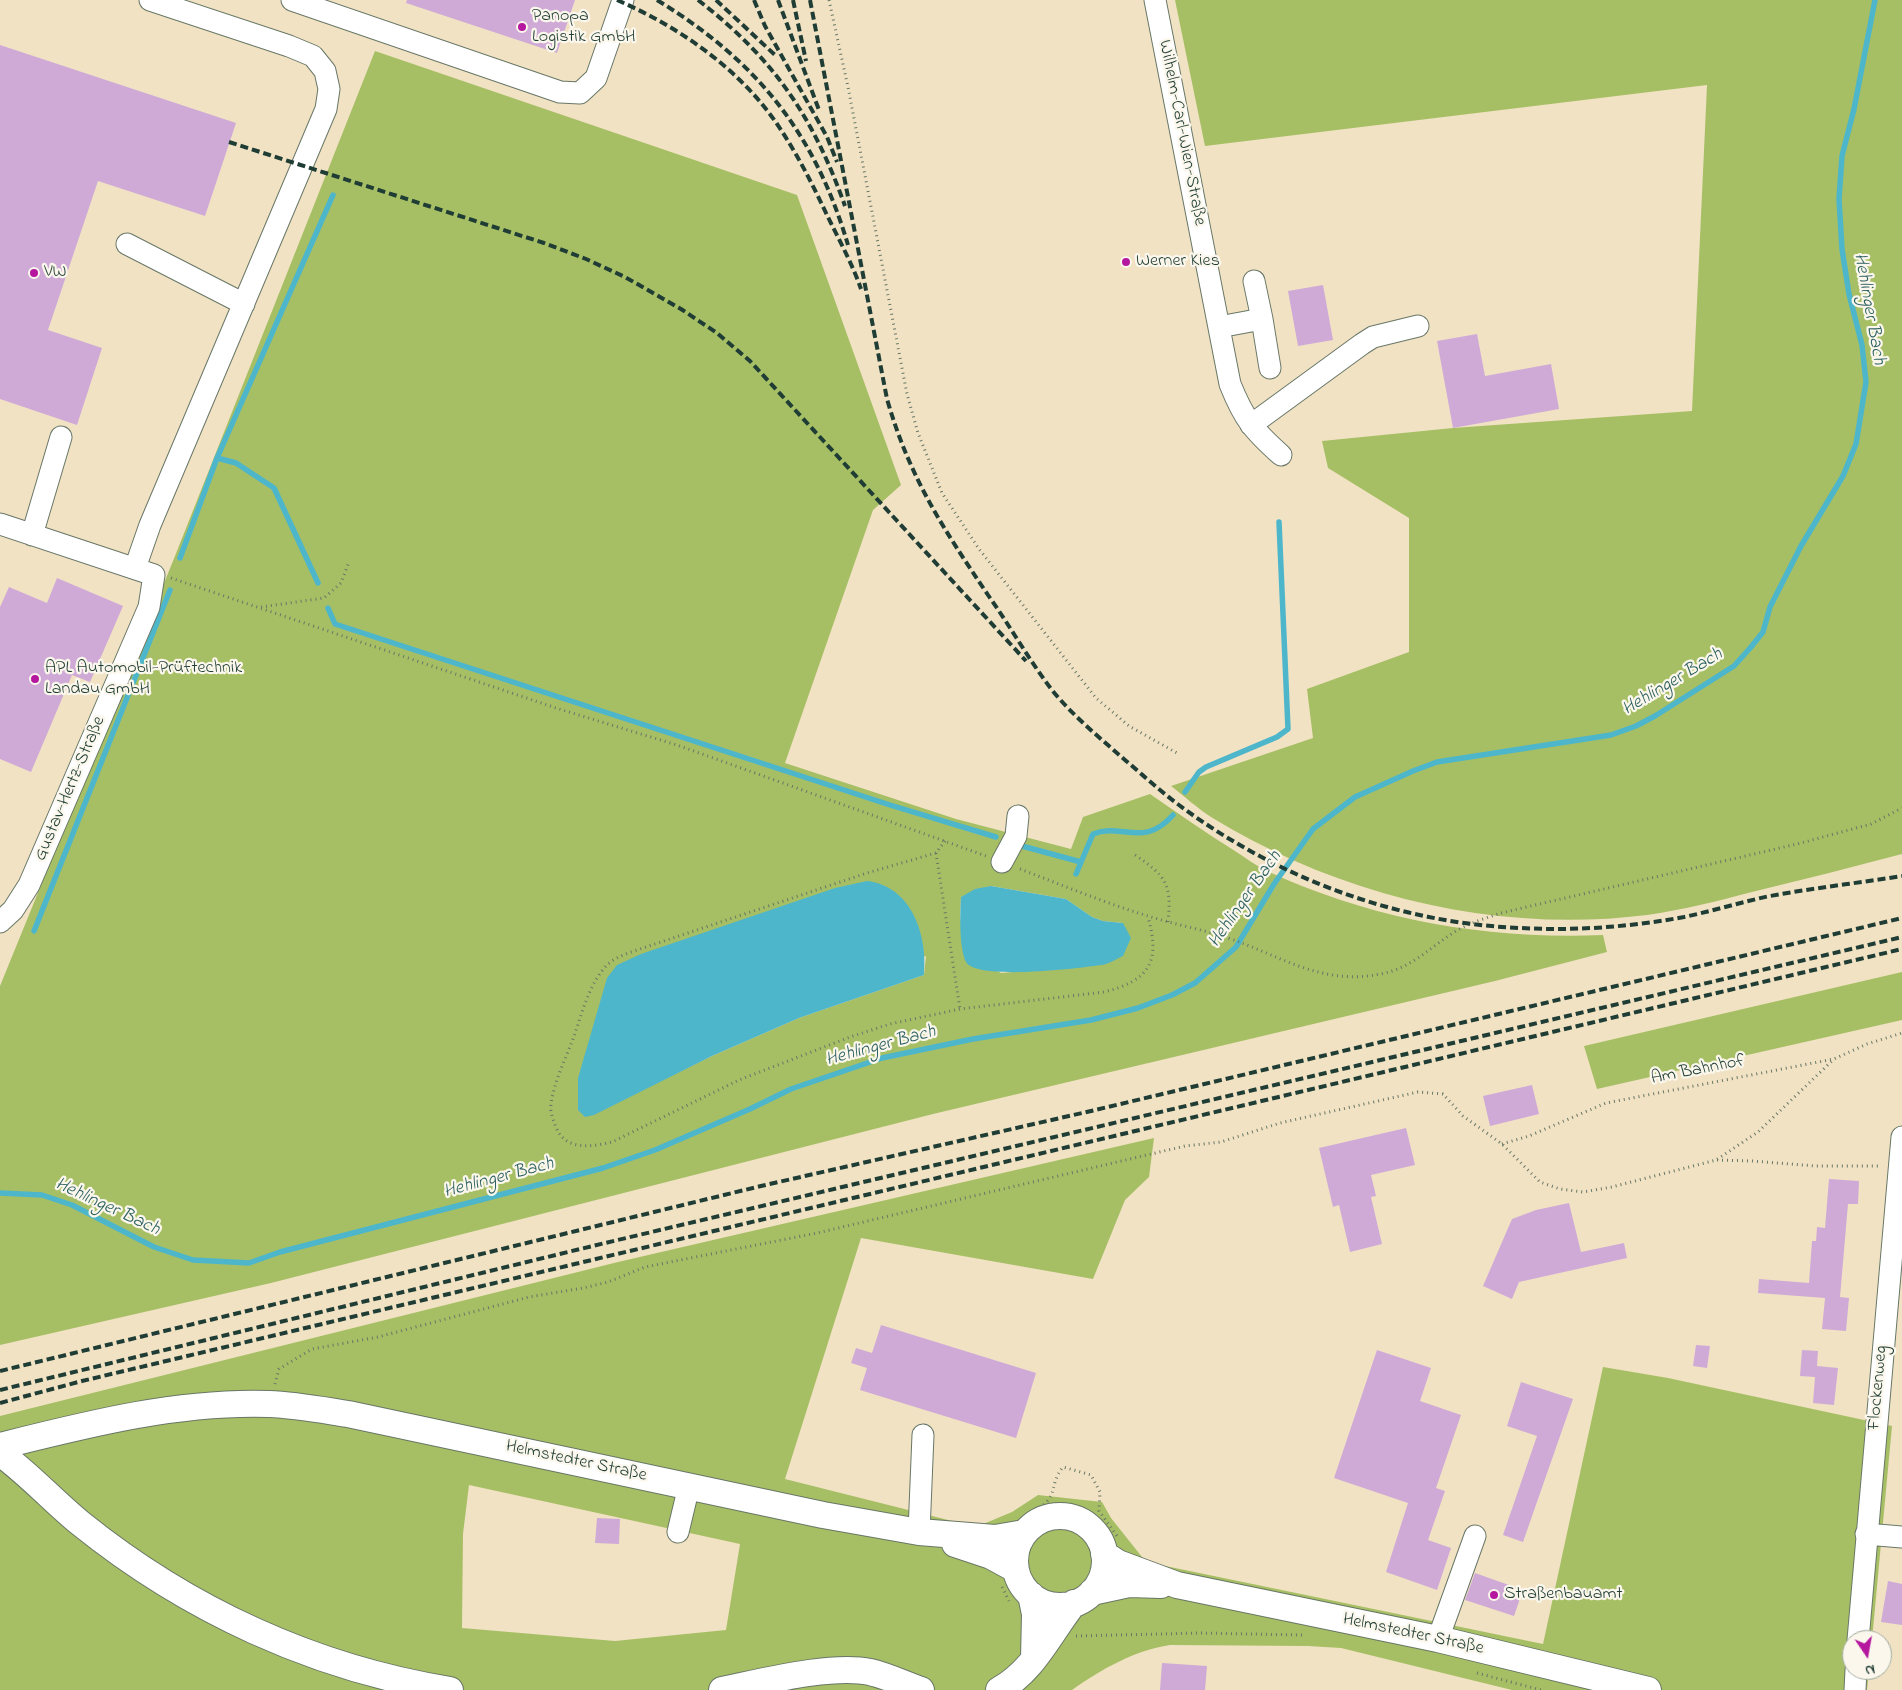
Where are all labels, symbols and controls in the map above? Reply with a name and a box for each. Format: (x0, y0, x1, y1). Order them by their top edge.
place label: Panopa Logistik GmbH (532, 6, 635, 48)
marker: Panopa Logistik GmbH (516, 21, 528, 33)
street label: Wilhelm-Carl-Wien-Straße (1152, 38, 1210, 228)
place label: Werner Kies (1136, 251, 1220, 273)
water label: Hehlinger Bach (1847, 251, 1889, 367)
marker: Werner Kies (1120, 256, 1132, 268)
place label: VW (44, 262, 66, 284)
marker: VW (28, 267, 40, 279)
water label: Hehlinger Bach (1619, 644, 1727, 722)
place label: APL Automobil-Prüftechnik Landau GmbH (45, 658, 242, 701)
marker: APL Automobil-Prüftechnik Landau GmbH (29, 673, 41, 685)
street label: Gustav-Hertz-Straße (31, 713, 111, 865)
water label: Hehlinger Bach (1204, 847, 1288, 953)
water label: Hehlinger Bach (824, 1021, 938, 1073)
street label: Am Bahnhof (1649, 1051, 1747, 1091)
water label: Hehlinger Bach (442, 1153, 556, 1205)
water label: Hehlinger Bach (51, 1174, 163, 1242)
street label: Flockenweg (1865, 1345, 1893, 1431)
street label: Helmstedter Straße (504, 1437, 648, 1487)
place label: Straßenbauamt (1504, 1584, 1622, 1606)
marker: Straßenbauamt (1488, 1589, 1500, 1601)
street label: Helmstedter Straße (1341, 1610, 1485, 1660)
north arrow (1842, 1630, 1892, 1680)
text: N (1863, 1658, 1877, 1680)

